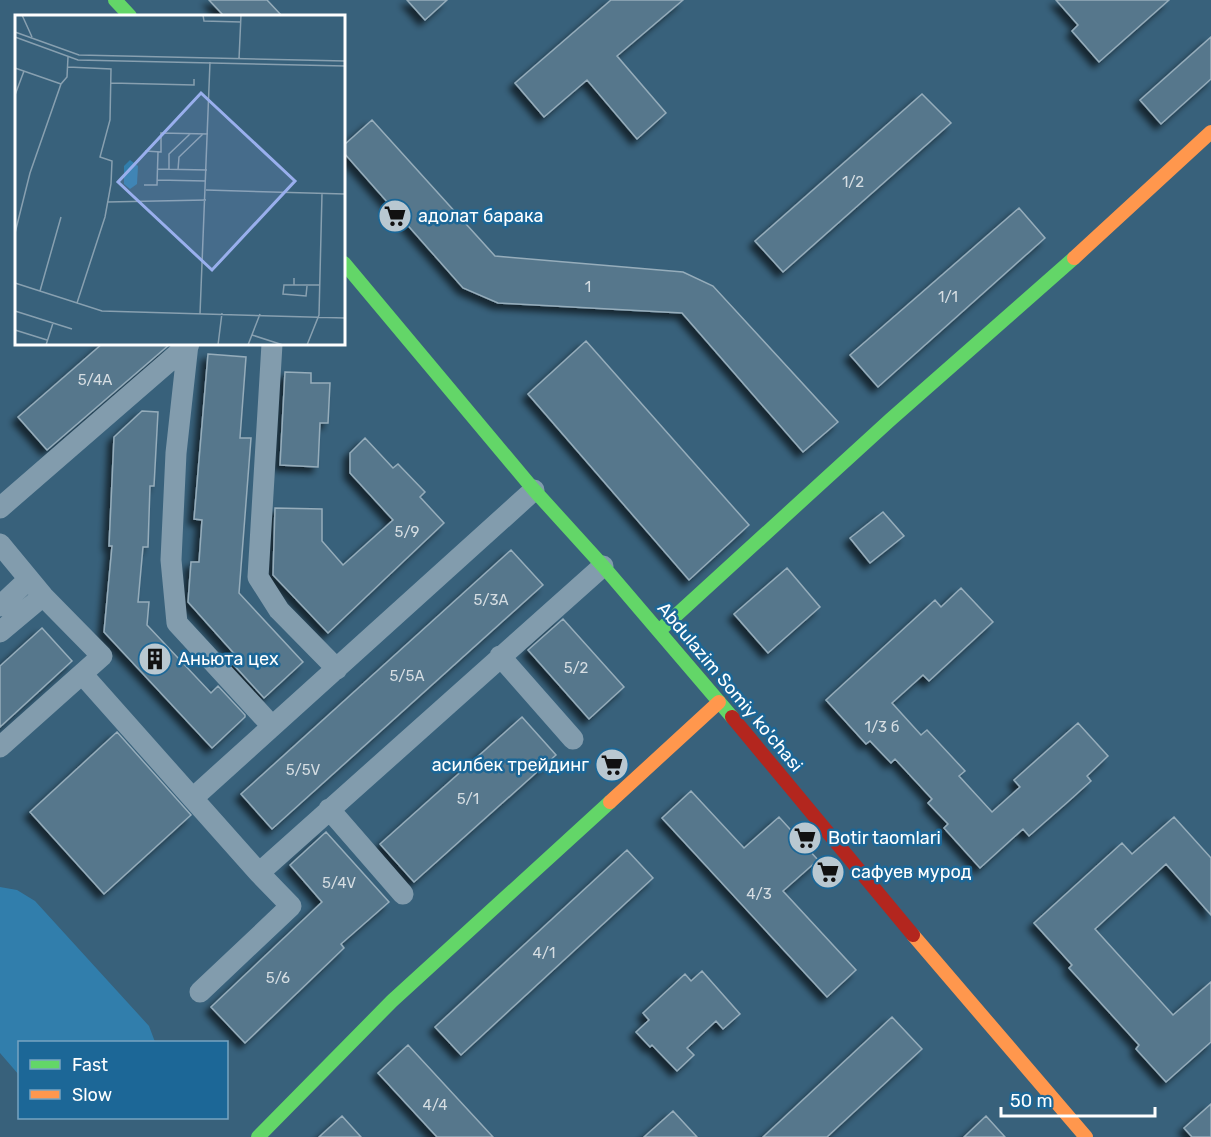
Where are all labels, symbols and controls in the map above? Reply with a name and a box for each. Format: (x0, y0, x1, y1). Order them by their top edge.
inset map (15, 15, 345, 345)
house number: 1/2 (842, 173, 864, 191)
supermarket icon: адолат барака (377, 198, 413, 234)
place label: адолат барака (418, 205, 544, 227)
house number: 1 (585, 278, 591, 296)
house number: 1/1 (938, 288, 958, 306)
house number: 5/4A (78, 371, 112, 389)
house number: 5/9 (395, 523, 420, 541)
house number: 5/3A (473, 591, 509, 609)
street label: Abdulazim Somiy ko'chasi (653, 598, 807, 776)
building icon: Аньюта цех (137, 641, 173, 677)
place label: Аньюта цех (178, 648, 279, 670)
house number: 5/2 (564, 659, 589, 677)
house number: 5/5A (390, 667, 424, 685)
house number: 1/3 б (864, 718, 900, 736)
supermarket icon: асилбек трейдинг (594, 747, 630, 783)
place label: асилбек трейдинг (432, 754, 589, 776)
house number: 5/5V (286, 761, 321, 779)
house number: 5/1 (457, 790, 479, 808)
supermarket icon: Botir taomlari (787, 820, 823, 856)
place label: Botir taomlari (828, 827, 941, 849)
supermarket icon: сафуев мурод (810, 854, 846, 890)
place label: сафуев мурод (851, 861, 972, 883)
house number: 5/4V (322, 874, 356, 892)
house number: 4/3 (746, 885, 772, 903)
house number: 4/1 (533, 944, 555, 962)
house number: 5/6 (266, 969, 290, 987)
legend (18, 1041, 228, 1119)
text: Fast (72, 1054, 108, 1076)
scale bar (1001, 1080, 1156, 1118)
text: Slow (72, 1084, 112, 1106)
text: 50 m (1010, 1090, 1053, 1112)
house number: 4/4 (423, 1096, 448, 1114)

